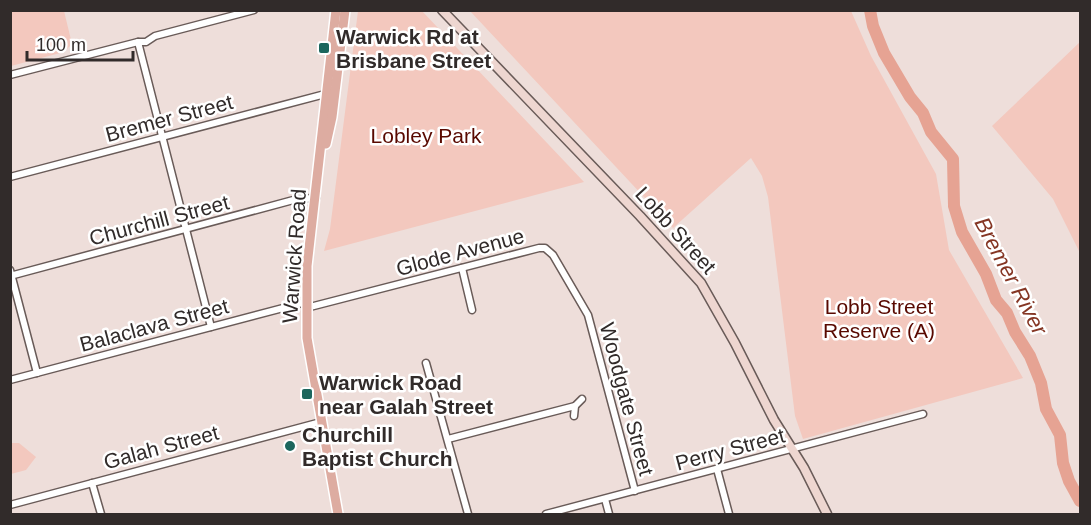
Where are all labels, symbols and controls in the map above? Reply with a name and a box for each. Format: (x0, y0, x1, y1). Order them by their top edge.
scale bar (27, 24, 134, 62)
place label: Warwick Rd at Brisbane Street (336, 25, 491, 72)
text: 100 m (36, 35, 86, 55)
marker: Warwick Rd at Brisbane Street (317, 41, 331, 55)
street label: Bremer Street (103, 90, 235, 146)
park label: Lobley Park (371, 124, 482, 147)
street label: Lobb Street (631, 182, 721, 278)
street label: Warwick Road (278, 188, 310, 324)
street label: Churchill Street (87, 190, 231, 250)
water label: Bremer River (970, 213, 1053, 341)
street label: Glode Avenue (393, 224, 527, 280)
street label: Balaclava Street (77, 294, 231, 356)
park label: Lobb Street Reserve (A) (823, 295, 935, 342)
street label: Woodgate Street (596, 320, 658, 478)
place label: Warwick Road near Galah Street (319, 371, 493, 418)
marker: Warwick Road near Galah Street (300, 387, 314, 401)
street label: Galah Street (101, 421, 221, 473)
place label: Churchill Baptist Church (302, 423, 453, 470)
street label: Perry Street (673, 423, 787, 475)
marker: Churchill Baptist Church (283, 439, 297, 453)

